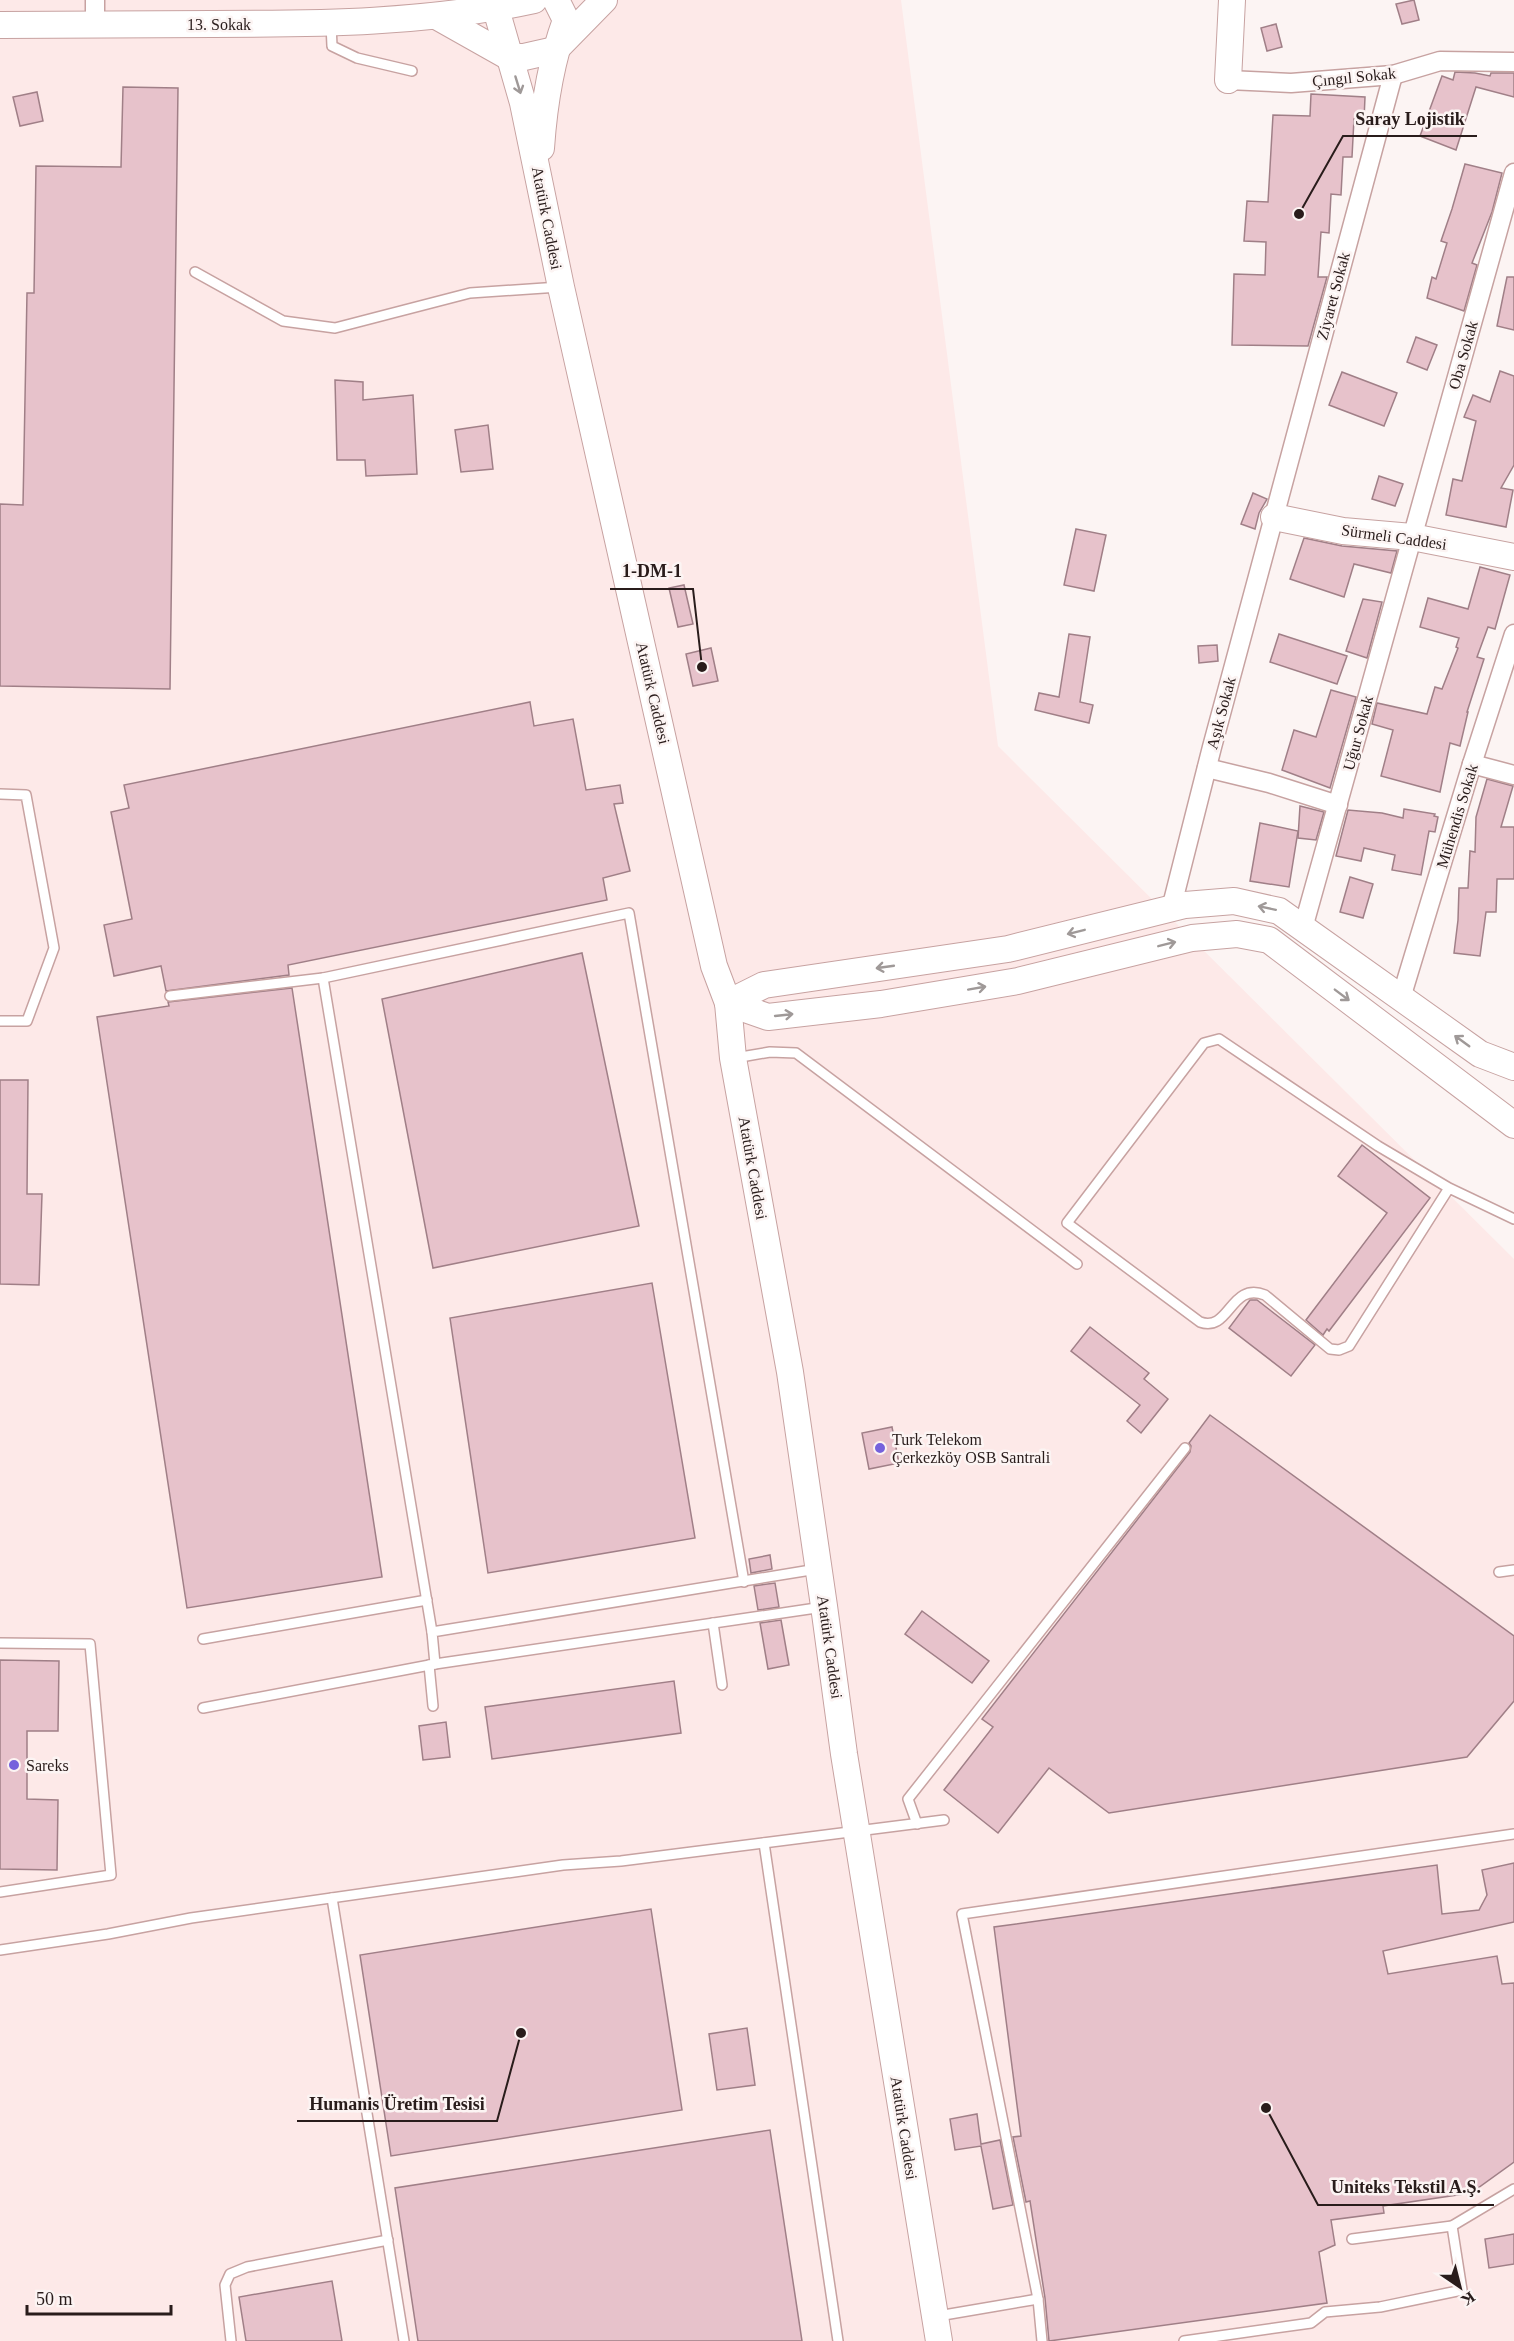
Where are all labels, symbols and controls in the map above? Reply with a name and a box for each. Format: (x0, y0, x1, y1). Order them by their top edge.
street label: 13. Sokak (187, 16, 251, 33)
street label: Çıngıl Sokak (1311, 64, 1397, 91)
one-way arrow (513, 75, 524, 94)
callout: Saray Lojistik (1343, 100, 1477, 136)
text: Saray Lojistik (1355, 109, 1465, 129)
street label: Atatürk Caddesi (529, 165, 565, 271)
street label: Ziyaret Sokak (1313, 250, 1354, 342)
street label: Oba Sokak (1445, 319, 1481, 391)
street label: Sürmeli Caddesi (1340, 521, 1448, 553)
callout: 1-DM-1 (610, 553, 693, 589)
text: 1-DM-1 (622, 561, 682, 581)
street label: Atatürk Caddesi (633, 640, 673, 746)
street label: Aşık Sokak (1203, 675, 1240, 751)
street label: Uğur Sokak (1340, 694, 1377, 773)
street label: Mühendis Sokak (1433, 762, 1481, 870)
one-way arrow (1258, 902, 1277, 913)
one-way arrow (1067, 927, 1086, 939)
one-way arrow (1157, 938, 1176, 950)
one-way arrow (875, 962, 895, 973)
one-way arrow (966, 982, 986, 993)
one-way arrow (1333, 988, 1349, 1001)
one-way arrow (773, 1009, 793, 1020)
one-way arrow (1454, 1035, 1470, 1047)
street label: Atatürk Caddesi (736, 1115, 771, 1221)
place label: Turk Telekom Çerkezköy OSB Santrali (892, 1431, 1051, 1467)
marker: Turk Telekom Çerkezköy OSB Santrali (873, 1441, 887, 1455)
street label: Atatürk Caddesi (814, 1594, 846, 1700)
place label: Sareks (26, 1757, 69, 1774)
marker: Sareks (7, 1758, 21, 1772)
street label: Atatürk Caddesi (887, 2075, 921, 2181)
callout: Humanis Üretim Tesisi (297, 2085, 497, 2121)
text: Humanis Üretim Tesisi (309, 2094, 485, 2114)
callout: Uniteks Tekstil A.Ş. (1318, 2169, 1494, 2205)
text: Uniteks Tekstil A.Ş. (1331, 2177, 1481, 2197)
north arrow (1430, 2257, 1490, 2317)
scale bar (27, 2278, 171, 2316)
text: K (1458, 2288, 1478, 2310)
text: 50 m (36, 2289, 73, 2309)

